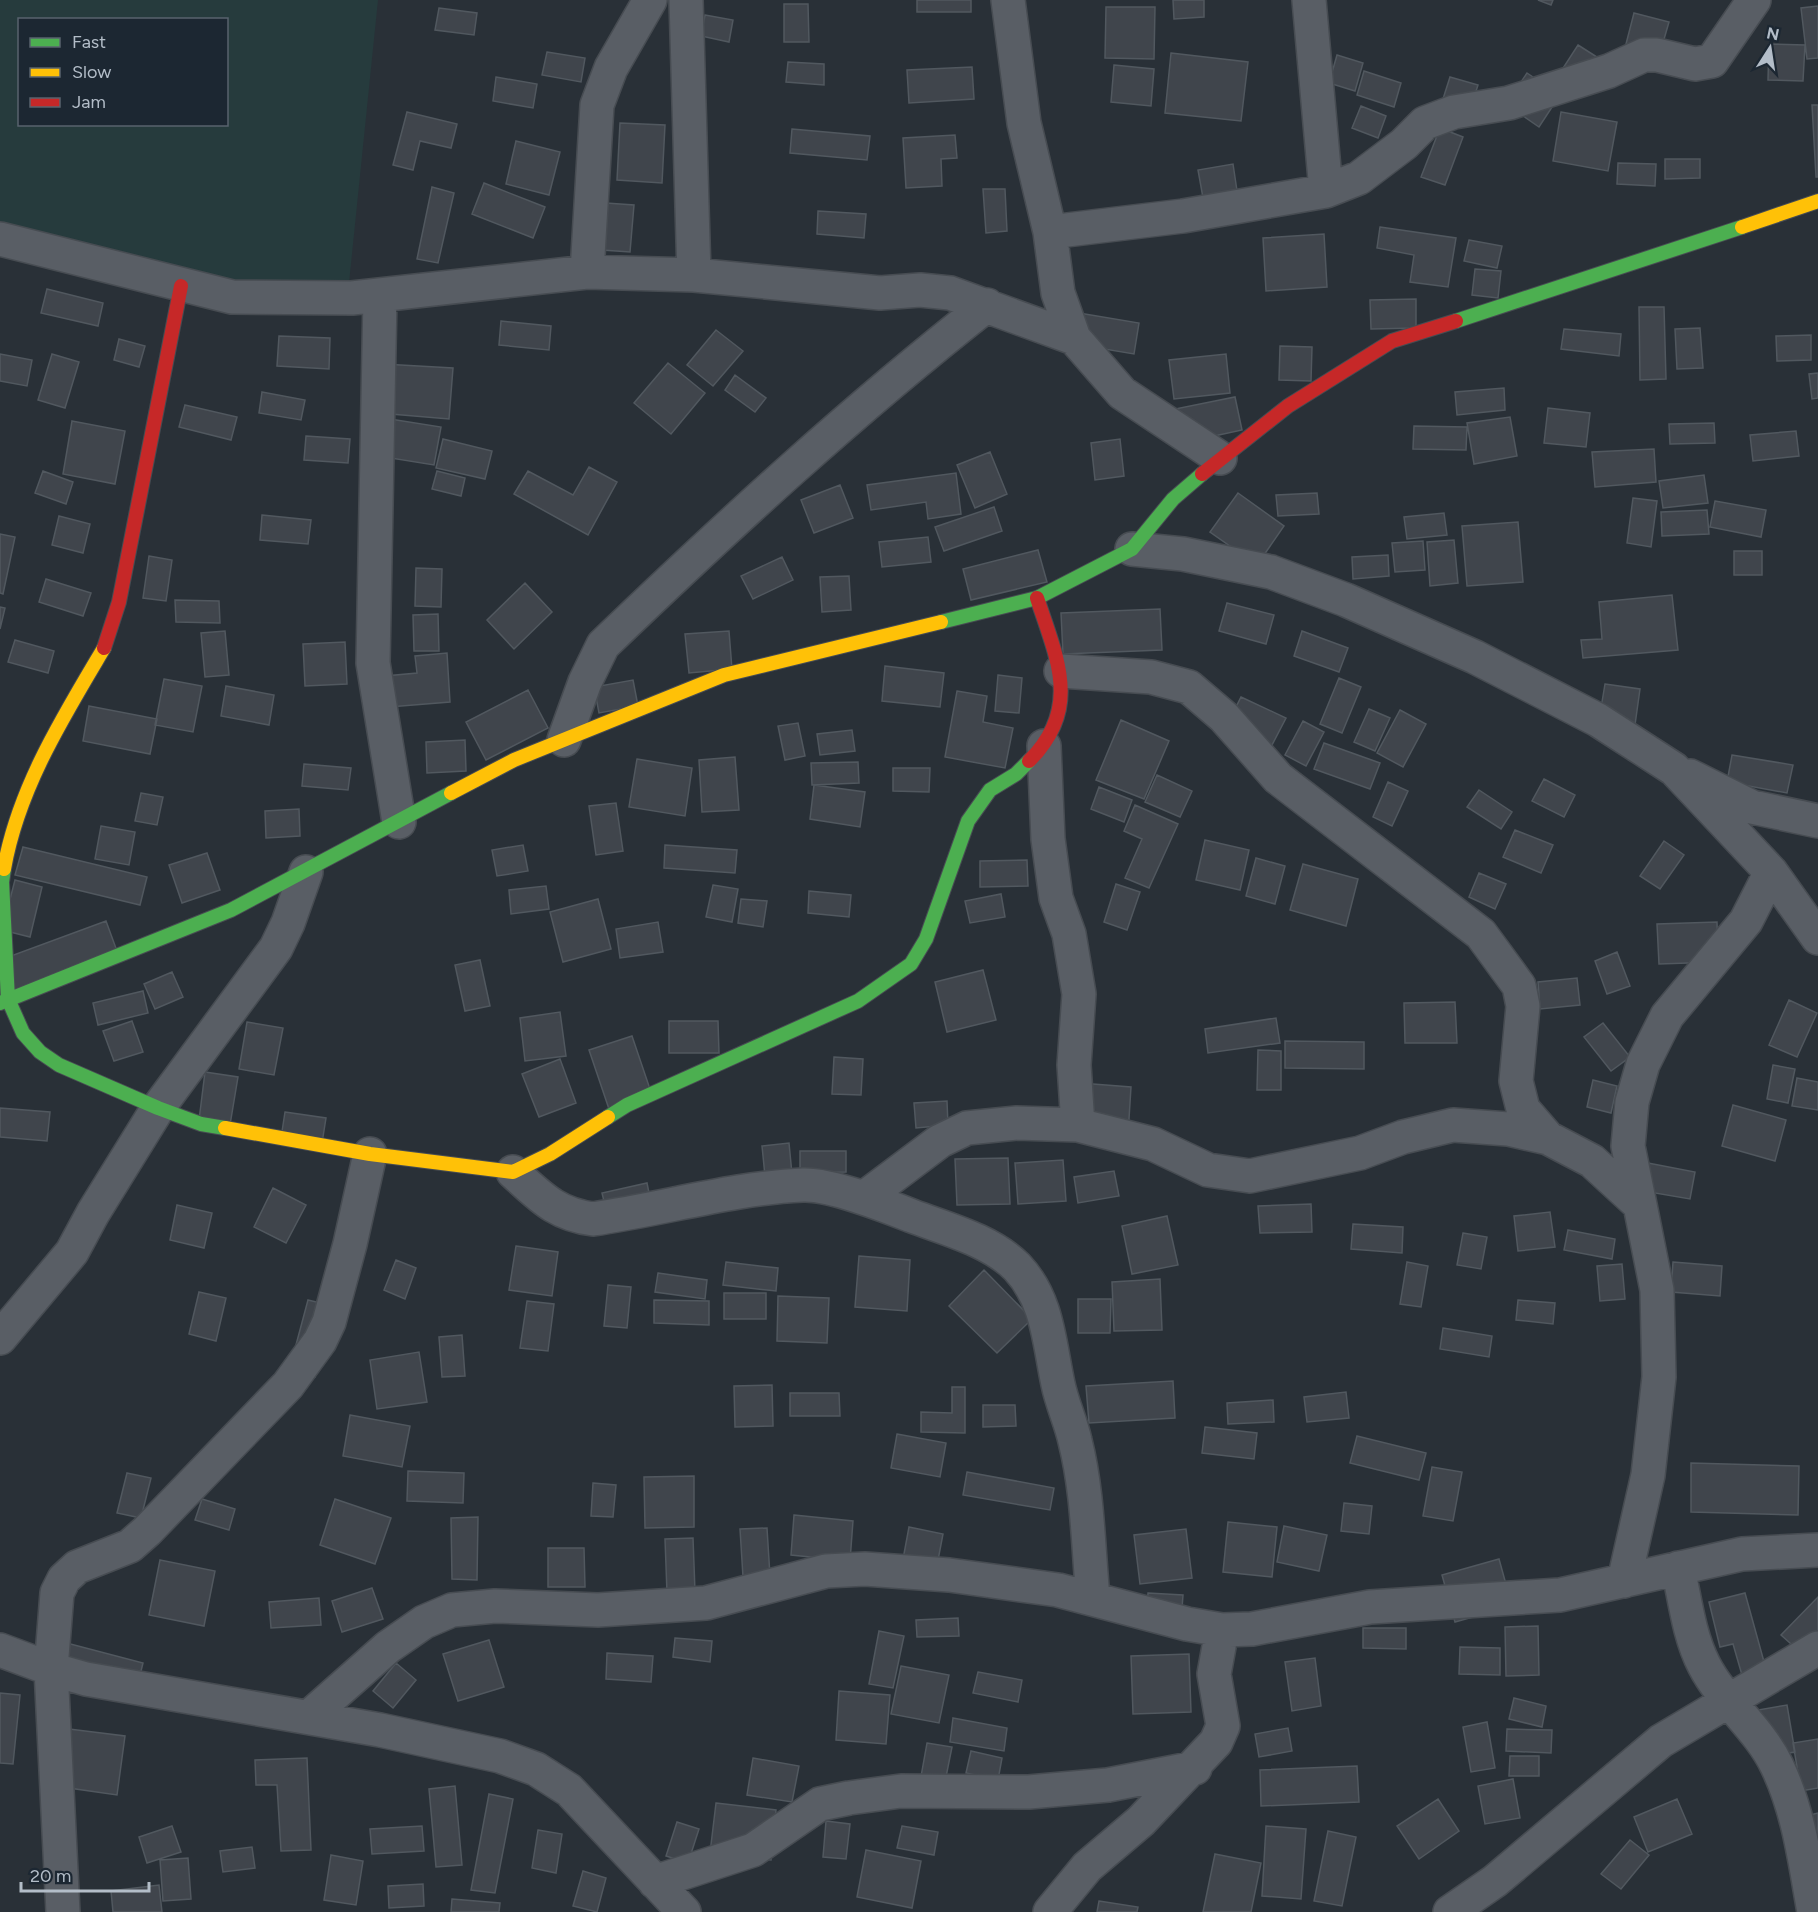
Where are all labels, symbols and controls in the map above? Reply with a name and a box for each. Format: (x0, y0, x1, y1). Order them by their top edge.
legend (18, 18, 228, 126)
north arrow (1740, 18, 1800, 78)
text: N (1765, 23, 1781, 44)
text: Fast (72, 31, 106, 53)
text: Slow (72, 61, 111, 83)
text: Jam (72, 91, 106, 113)
scale bar (21, 1855, 148, 1893)
text: 20 m (30, 1865, 71, 1887)

